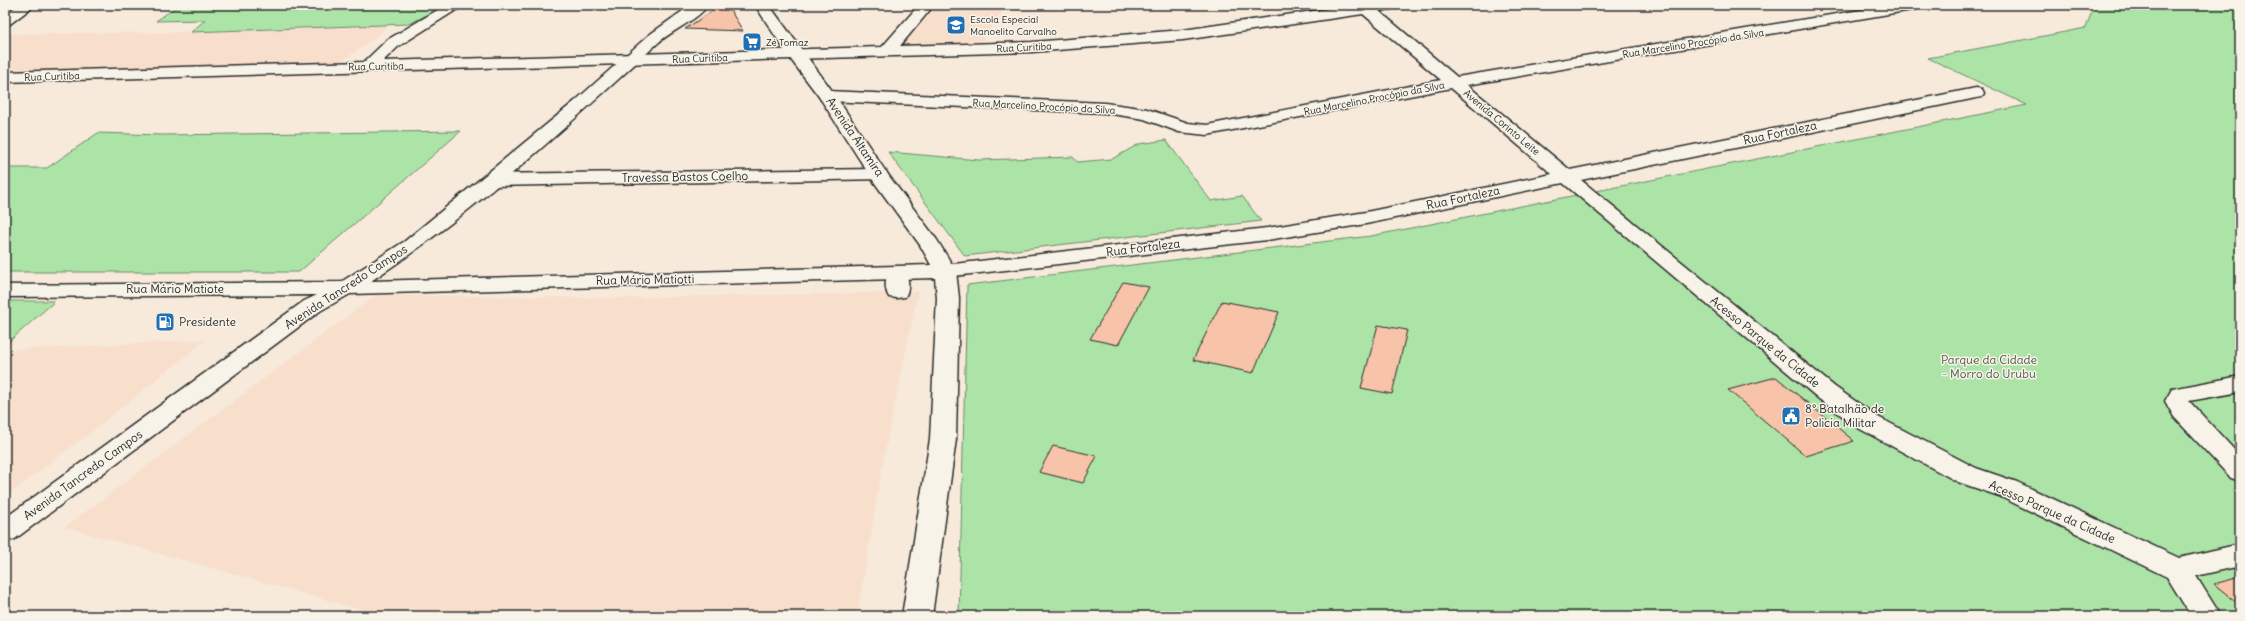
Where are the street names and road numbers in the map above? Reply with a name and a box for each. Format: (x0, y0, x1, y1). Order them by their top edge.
street label: Rua Marcelino Procópio da Silva (1621, 26, 1765, 61)
street label: Rua Curitiba (996, 40, 1052, 55)
street label: Rua Curitiba (672, 51, 728, 66)
street label: Rua Curitiba (348, 60, 404, 73)
street label: Rua Curitiba (24, 69, 80, 84)
street label: Rua Marcelino Procópio da Silva (1303, 78, 1446, 119)
street label: Avenida Corinto Leite (1461, 87, 1542, 158)
street label: Avenida Altamira (823, 94, 888, 179)
street label: Rua Marcelino Procópio da Silva (972, 96, 1116, 117)
street label: Rua Fortaleza (1742, 117, 1818, 148)
street label: Travessa Bastos Coelho (622, 168, 749, 185)
street label: Rua Fortaleza (1425, 182, 1501, 213)
street label: Rua Fortaleza (1105, 235, 1181, 259)
street label: Avenida Tancredo Campos (281, 241, 410, 332)
street label: Rua Mário Matiotti (596, 271, 694, 288)
street label: Rua Mário Matiote (126, 281, 224, 296)
street label: Acesso Parque da Cidade (1707, 293, 1823, 390)
street label: Avenida Tancredo Campos (20, 426, 145, 523)
street label: Acesso Parque da Cidade (1987, 477, 2118, 546)

